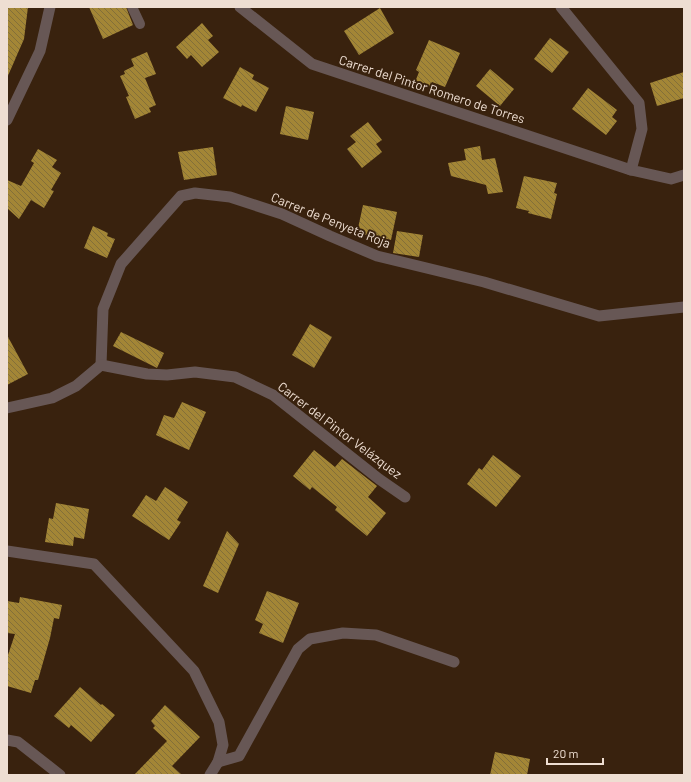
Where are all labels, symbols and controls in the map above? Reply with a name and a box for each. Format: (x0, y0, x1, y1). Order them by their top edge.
street label: Carrer del Pintor Romero de Torres (337, 51, 527, 127)
street label: Carrer de Penyeta Roja (269, 189, 393, 251)
street label: Carrer del Pintor Velázquez (275, 378, 405, 482)
scale bar (547, 740, 603, 766)
text: 20 m (553, 746, 579, 760)

